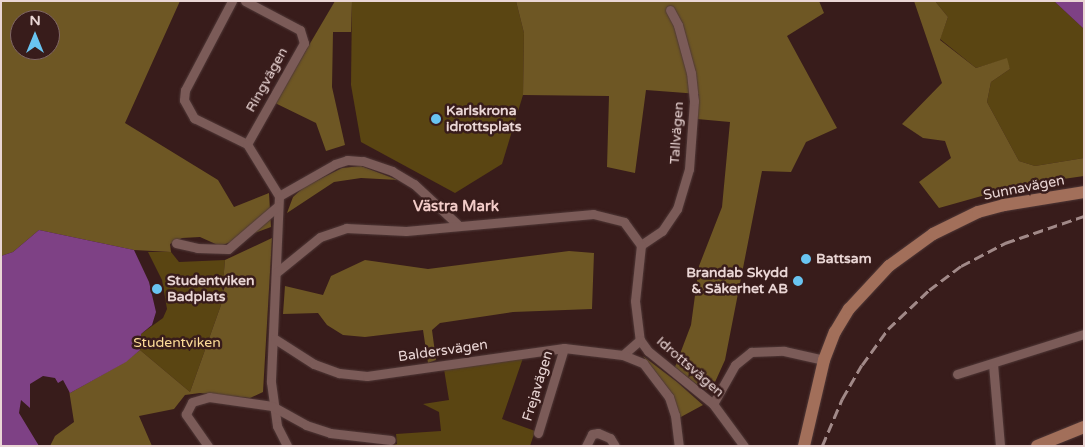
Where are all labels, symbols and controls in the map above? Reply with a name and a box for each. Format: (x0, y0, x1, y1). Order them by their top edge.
north arrow (10, 10, 60, 60)
text: N (29, 12, 41, 29)
street label: Ringvägen (242, 45, 292, 115)
street label: Tallvägen (666, 101, 688, 165)
place label: Karlskrona idrottsplats (446, 103, 521, 136)
marker: Karlskrona idrottsplats (430, 113, 442, 125)
street label: Sunnavägen (982, 172, 1066, 204)
district label: Västra Mark (413, 198, 499, 216)
place label: Battsam (816, 251, 872, 267)
marker: Battsam (800, 253, 812, 265)
place label: Brandab Skydd & Säkerhet AB (686, 265, 788, 298)
place label: Studentviken Badplats (167, 273, 254, 306)
marker: Brandab Skydd & Säkerhet AB (792, 275, 804, 287)
marker: Studentviken Badplats (151, 283, 163, 295)
street label: Idrottsvägen (653, 333, 727, 401)
park label: Studentviken (133, 335, 221, 351)
street label: Baldersvägen (397, 336, 489, 366)
street label: Frejavägen (519, 349, 557, 423)

